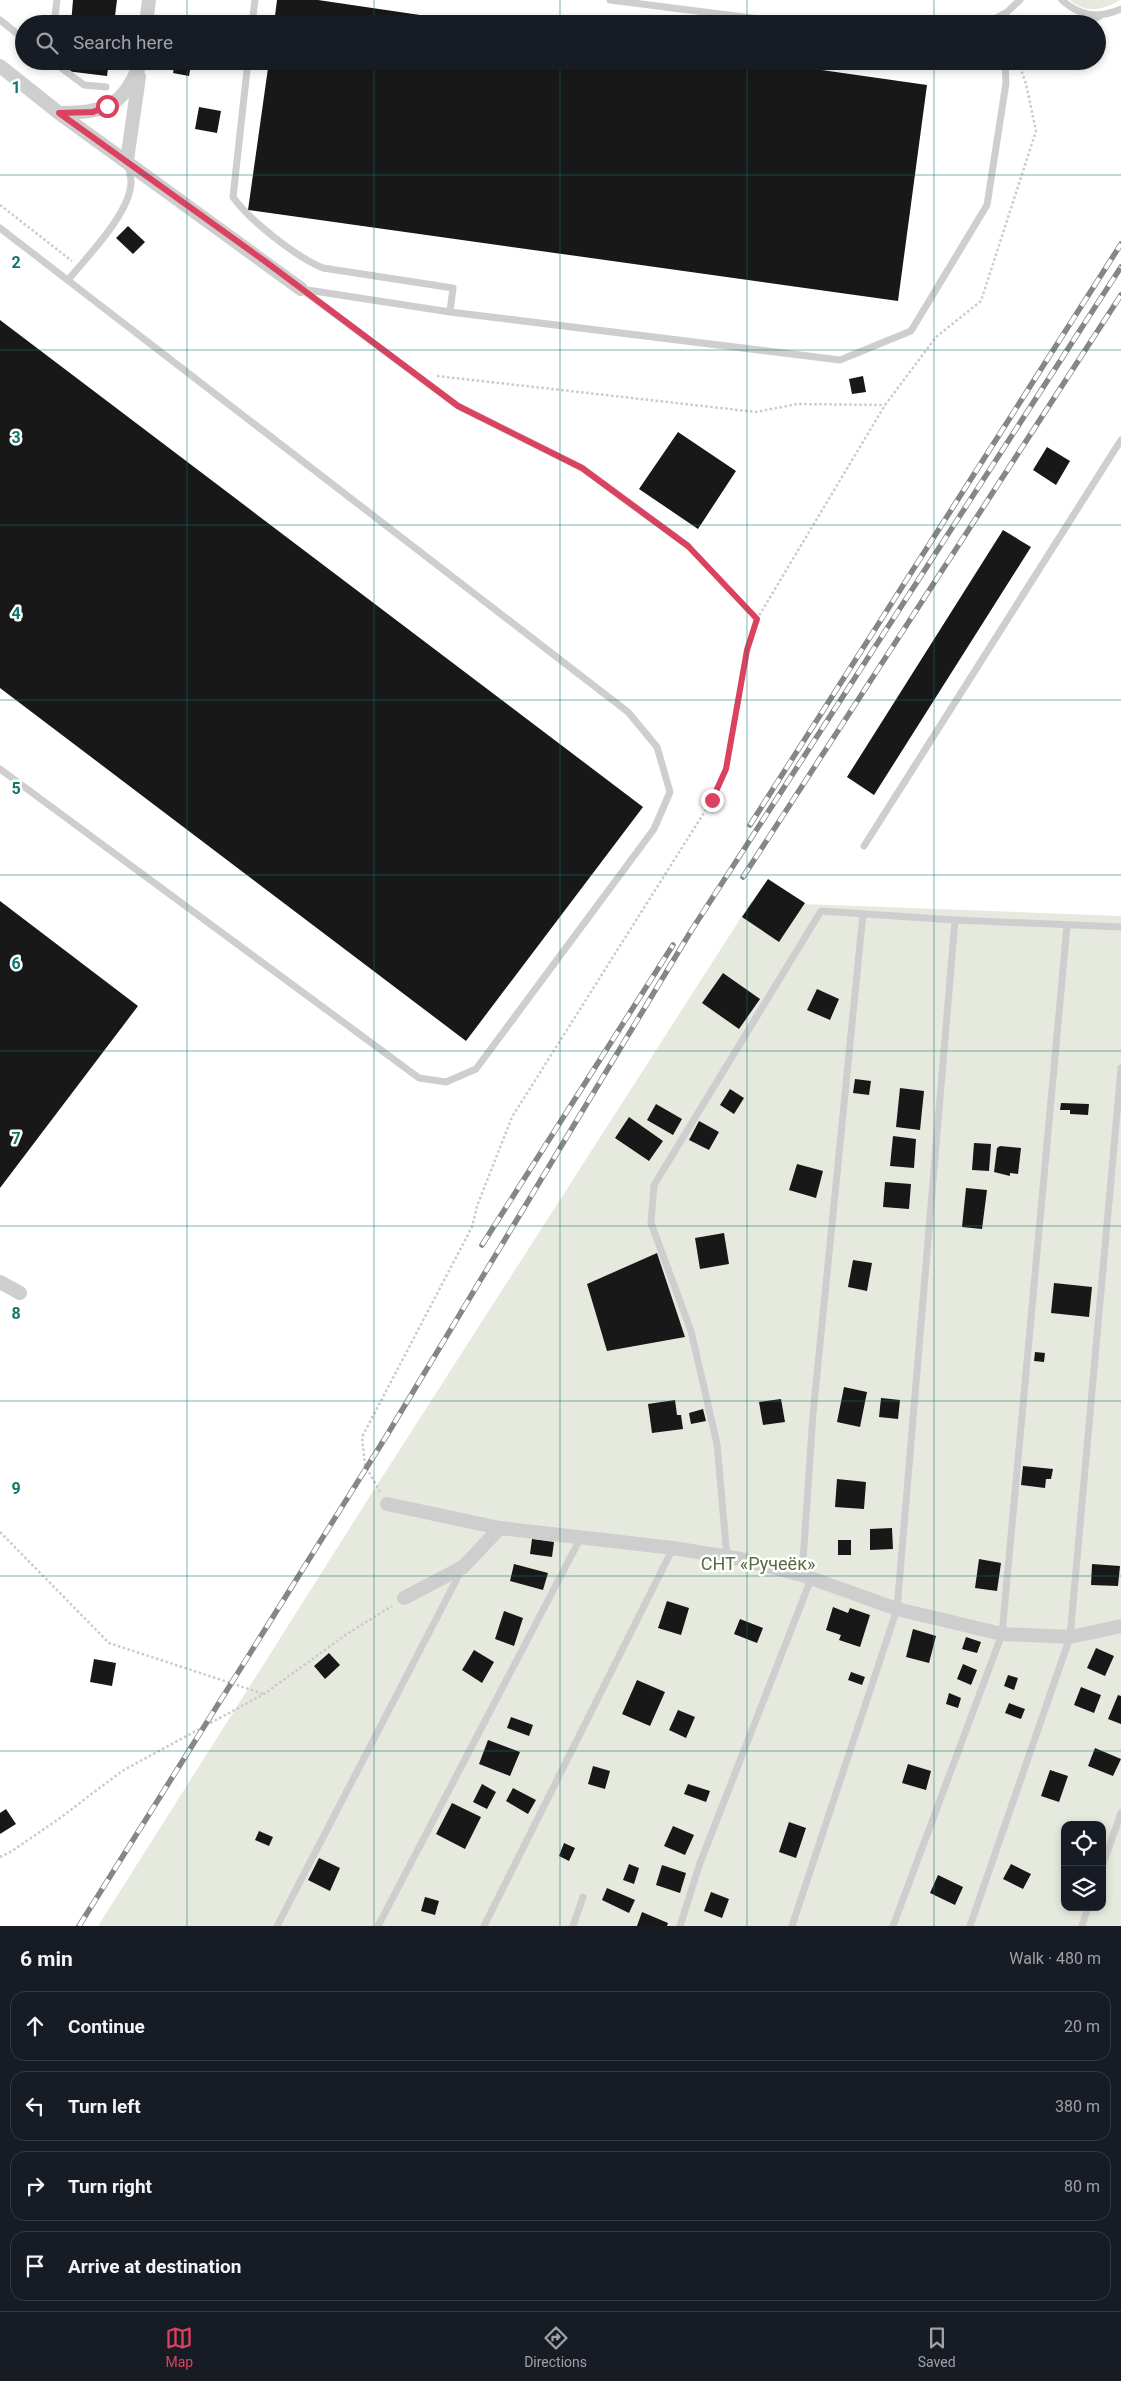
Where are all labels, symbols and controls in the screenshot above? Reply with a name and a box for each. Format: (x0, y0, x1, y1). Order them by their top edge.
search box (15, 15, 1106, 70)
icon: search (33, 29, 61, 57)
text: Search here (73, 31, 173, 54)
text: 1 (11, 78, 21, 97)
route start (96, 95, 119, 118)
text: 2 (11, 253, 21, 272)
text: 3 (11, 428, 21, 447)
text: 4 (11, 604, 21, 623)
text: 5 (11, 779, 21, 798)
route end (701, 789, 724, 812)
text: 6 (11, 954, 21, 973)
text: 7 (11, 1129, 21, 1148)
text: 8 (11, 1304, 21, 1323)
text: 9 (11, 1479, 21, 1498)
park label: СНТ «Ручеёк» (701, 1553, 815, 1574)
map controls (1061, 1821, 1106, 1911)
button: locate (1061, 1821, 1106, 1866)
button: layers (1061, 1866, 1106, 1911)
text: 6 min (20, 1947, 73, 1971)
text: Walk · 480 m (1009, 1949, 1101, 1968)
icon: ahead (21, 2012, 49, 2040)
text: Continue (68, 2015, 145, 2038)
text: 20 m (1064, 2017, 1100, 2036)
icon: left (21, 2092, 49, 2120)
text: Turn left (68, 2095, 141, 2118)
text: 380 m (1055, 2097, 1100, 2116)
icon: right (21, 2172, 49, 2200)
text: Turn right (68, 2175, 152, 2198)
text: 80 m (1064, 2177, 1100, 2196)
icon: arrive (21, 2252, 49, 2280)
text: Arrive at destination (68, 2255, 241, 2278)
tab: Map (165, 2324, 193, 2370)
tab: Directions (524, 2324, 587, 2370)
tab: Saved (918, 2324, 956, 2370)

